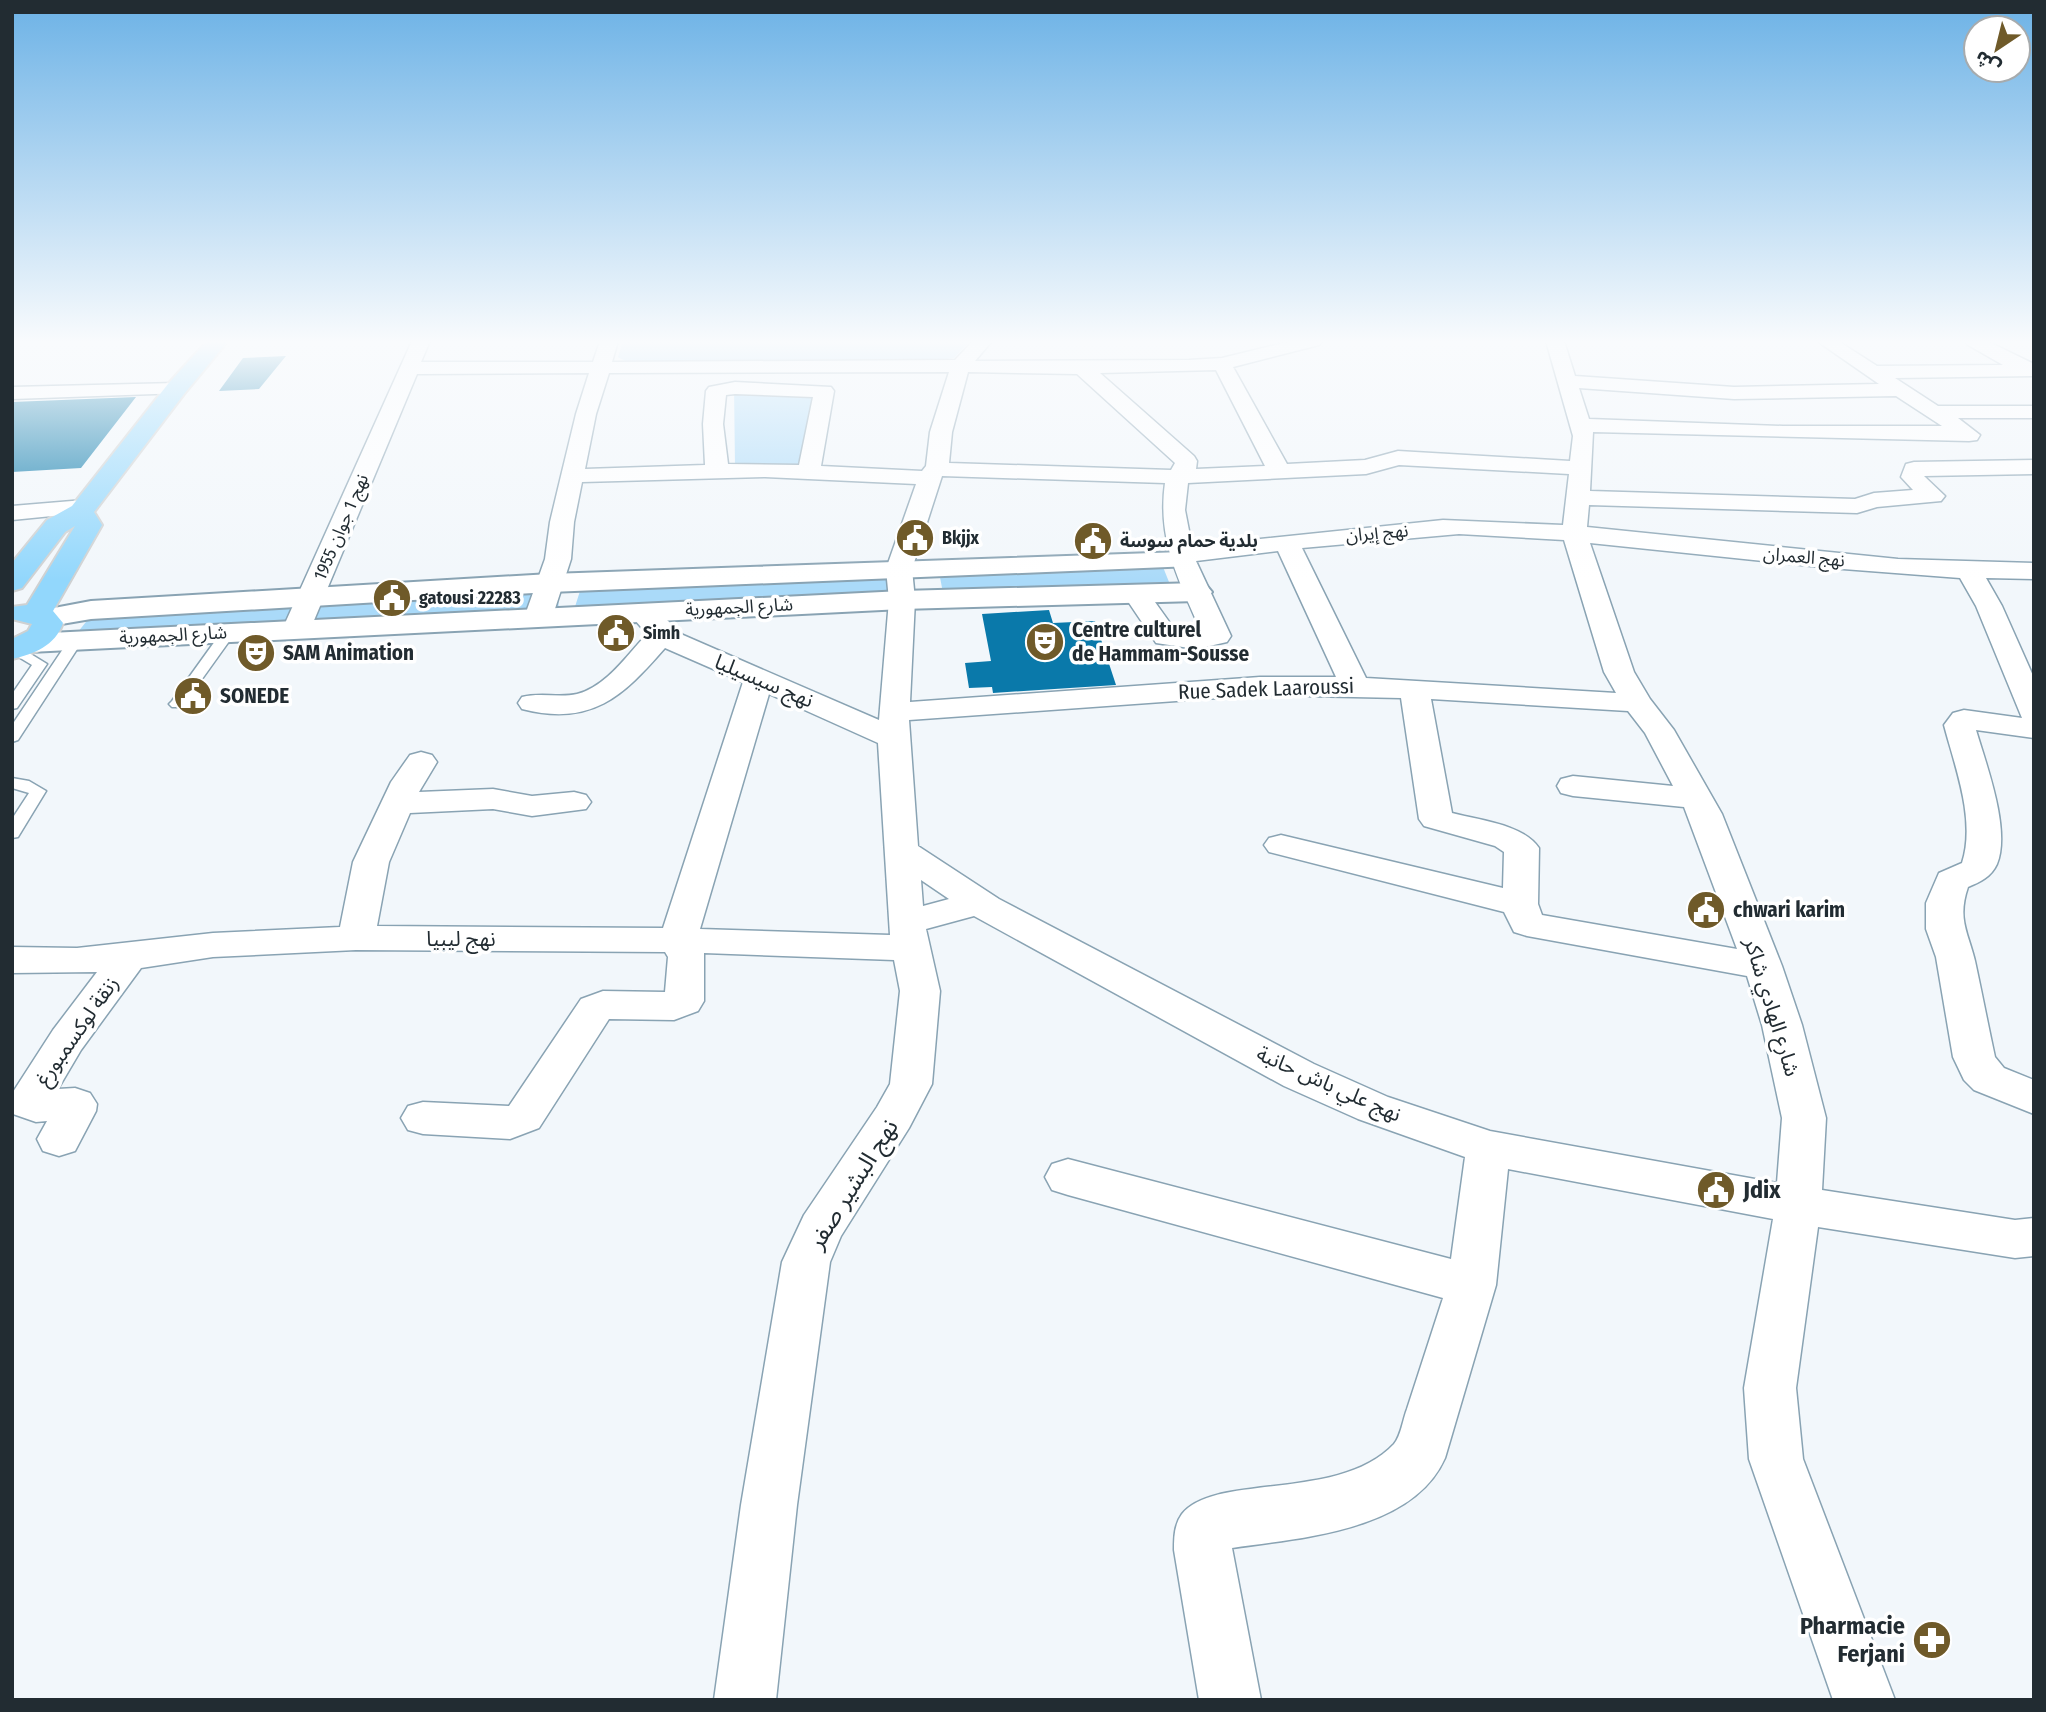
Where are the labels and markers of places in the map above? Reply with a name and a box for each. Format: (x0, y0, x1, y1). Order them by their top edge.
public building icon: Bkjjx (894, 517, 936, 559)
public building icon: بلدية حمام سوسة (1072, 520, 1114, 562)
place label: Bkjjx (942, 527, 980, 549)
place label: بلدية حمام سوسة (1120, 530, 1258, 554)
public building icon: gatousi 22283 (371, 577, 413, 619)
place label: gatousi 22283 (419, 587, 521, 609)
public building icon: Simh (595, 612, 637, 654)
place label: Centre culturel de Hammam-Sousse (1072, 617, 1249, 667)
theatre icon: Centre culturel de Hammam-Sousse (1024, 621, 1066, 663)
place label: Simh (643, 622, 680, 644)
theatre icon: SAM Animation (235, 632, 277, 674)
place label: SAM Animation (283, 640, 414, 666)
public building icon: SONEDE (172, 675, 214, 717)
place label: SONEDE (220, 683, 289, 709)
public building icon: chwari karim (1685, 889, 1727, 931)
place label: chwari karim (1733, 897, 1845, 923)
public building icon: Jdix (1695, 1169, 1737, 1211)
place label: Jdix (1742, 1176, 1781, 1204)
place label: Pharmacie Ferjani (1800, 1612, 1905, 1668)
pharmacy icon: Pharmacie Ferjani (1911, 1619, 1953, 1661)

